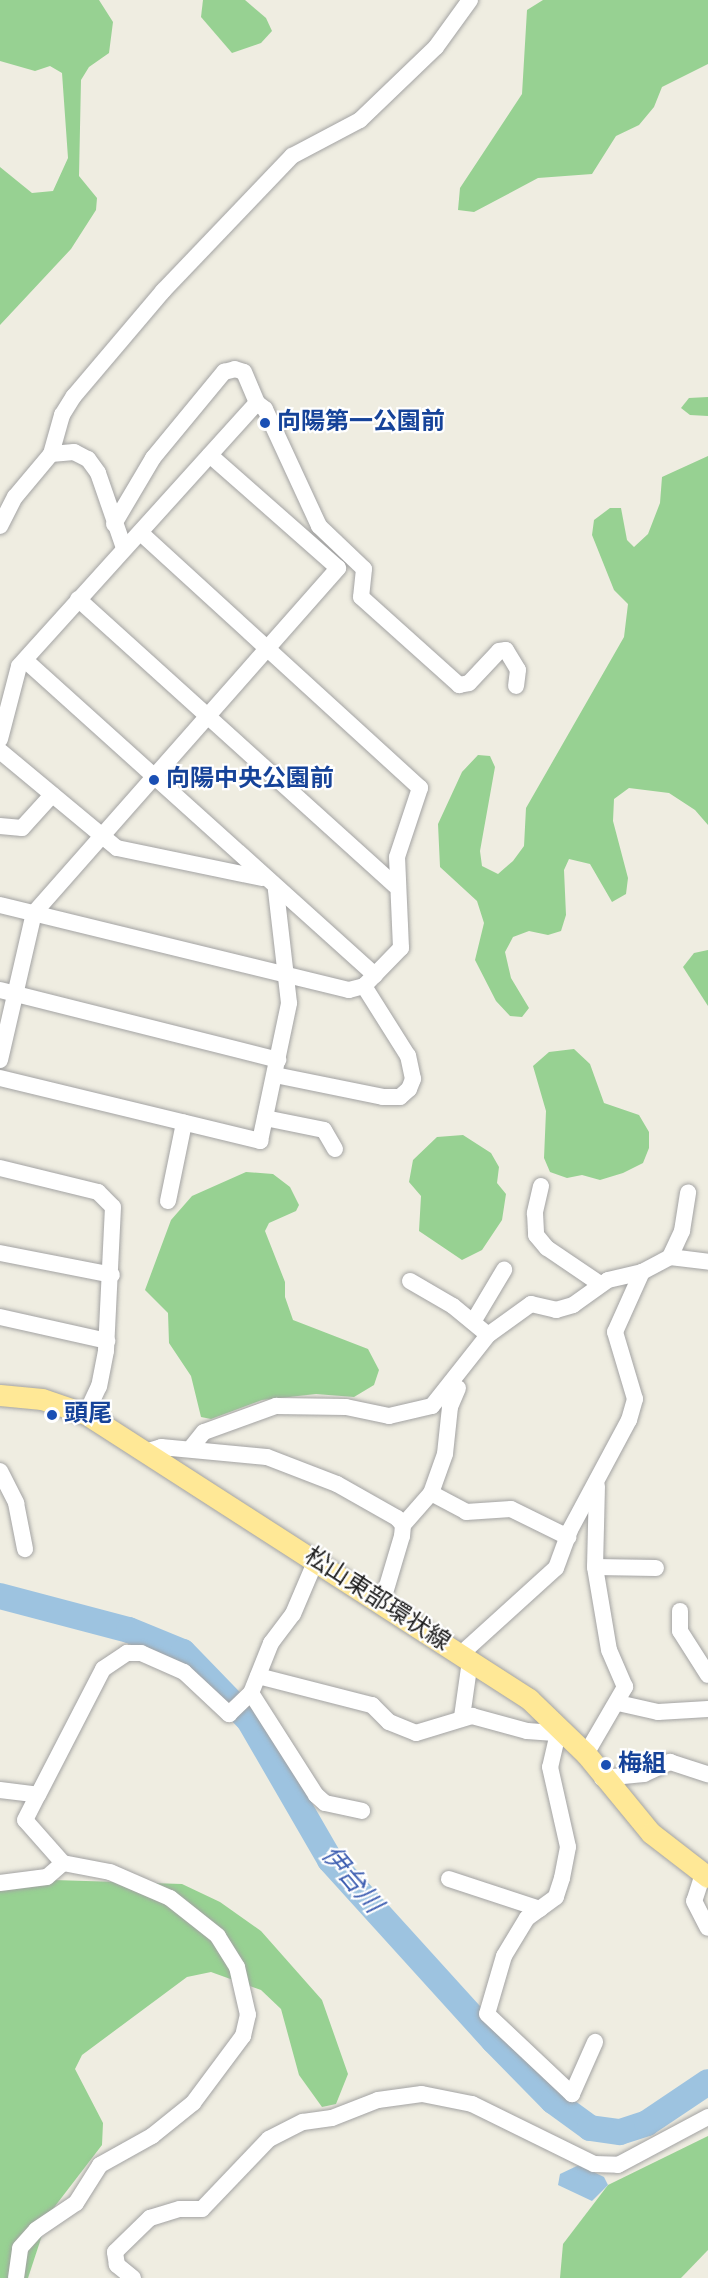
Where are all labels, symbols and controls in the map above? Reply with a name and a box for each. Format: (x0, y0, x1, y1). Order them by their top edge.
place label: 向陽第一公園前 (277, 409, 445, 437)
marker: 向陽第一公園前 (258, 416, 272, 430)
place label: 向陽中央公園前 (166, 766, 334, 794)
marker: 向陽中央公園前 (147, 773, 161, 787)
place label: 頭尾 (64, 1401, 112, 1429)
marker: 頭尾 (45, 1408, 59, 1422)
street label: 松山東部環状線 (299, 1542, 455, 1658)
place label: 梅組 (618, 1751, 666, 1779)
marker: 梅組 (599, 1758, 613, 1772)
water label: 伊台川 (314, 1840, 388, 1920)

